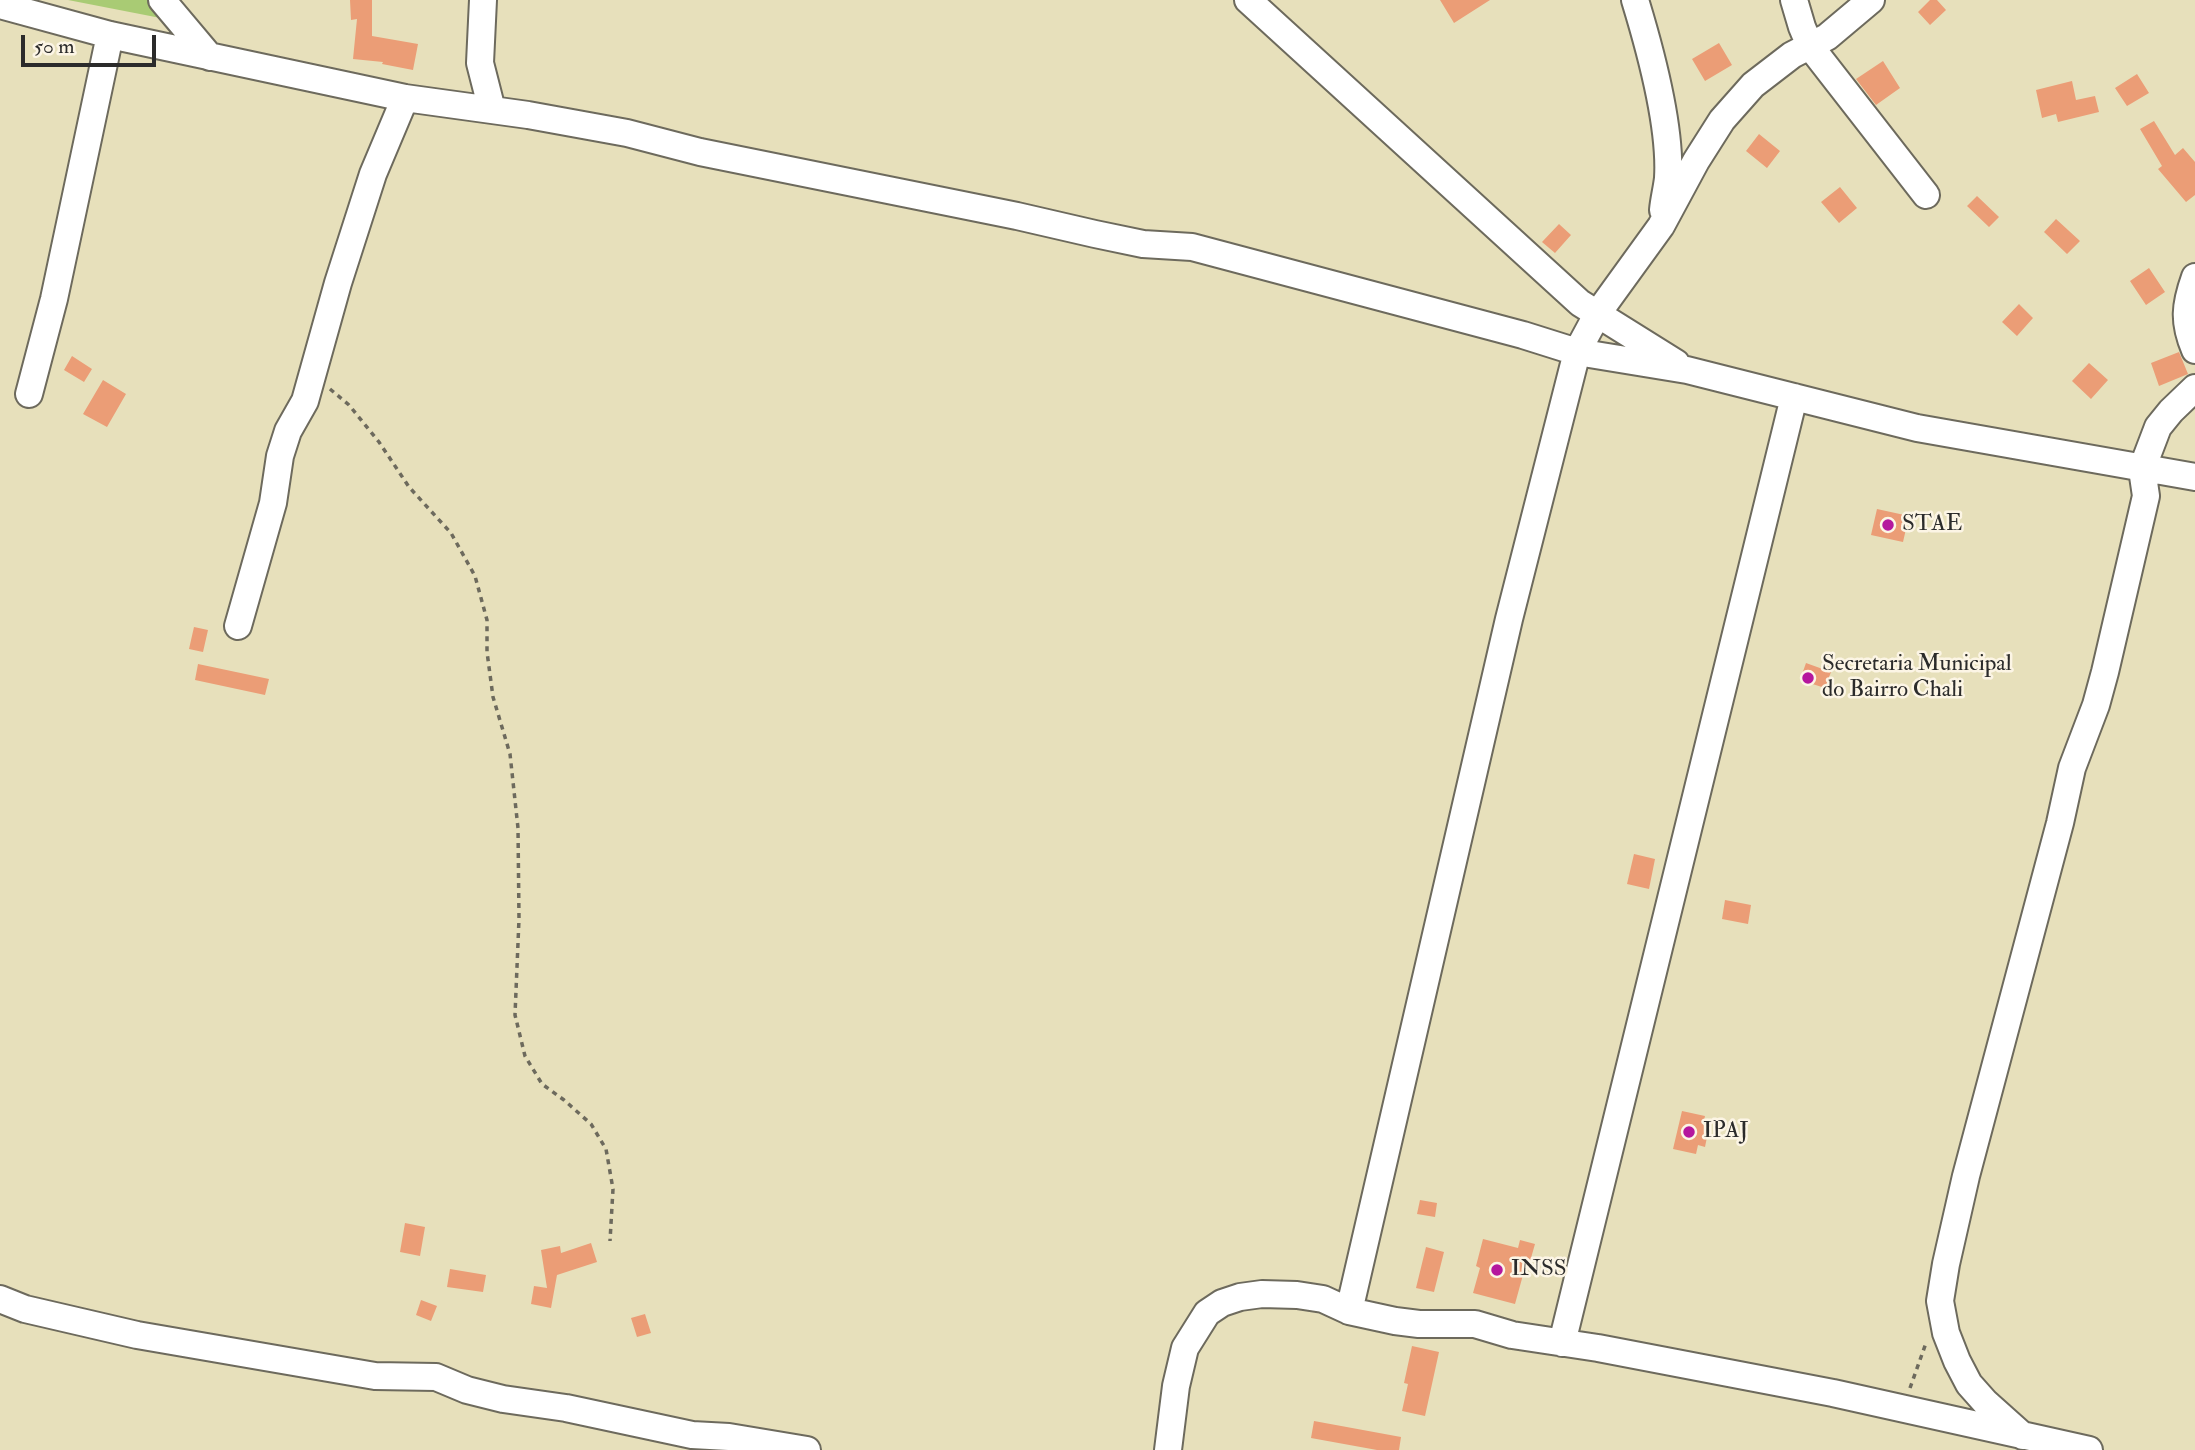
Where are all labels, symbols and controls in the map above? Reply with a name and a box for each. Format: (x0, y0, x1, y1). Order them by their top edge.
scale bar (24, 21, 159, 65)
text: 50 m (34, 33, 75, 60)
place label: STAE (1902, 511, 1962, 539)
marker: STAE (1880, 517, 1896, 533)
place label: Secretaria Municipal do Bairro Chali (1822, 651, 2012, 705)
marker: Secretaria Municipal do Bairro Chali (1800, 670, 1816, 686)
place label: IPAJ (1703, 1118, 1749, 1146)
marker: IPAJ (1681, 1124, 1697, 1140)
place label: INSS (1511, 1256, 1566, 1284)
marker: INSS (1489, 1262, 1505, 1278)

